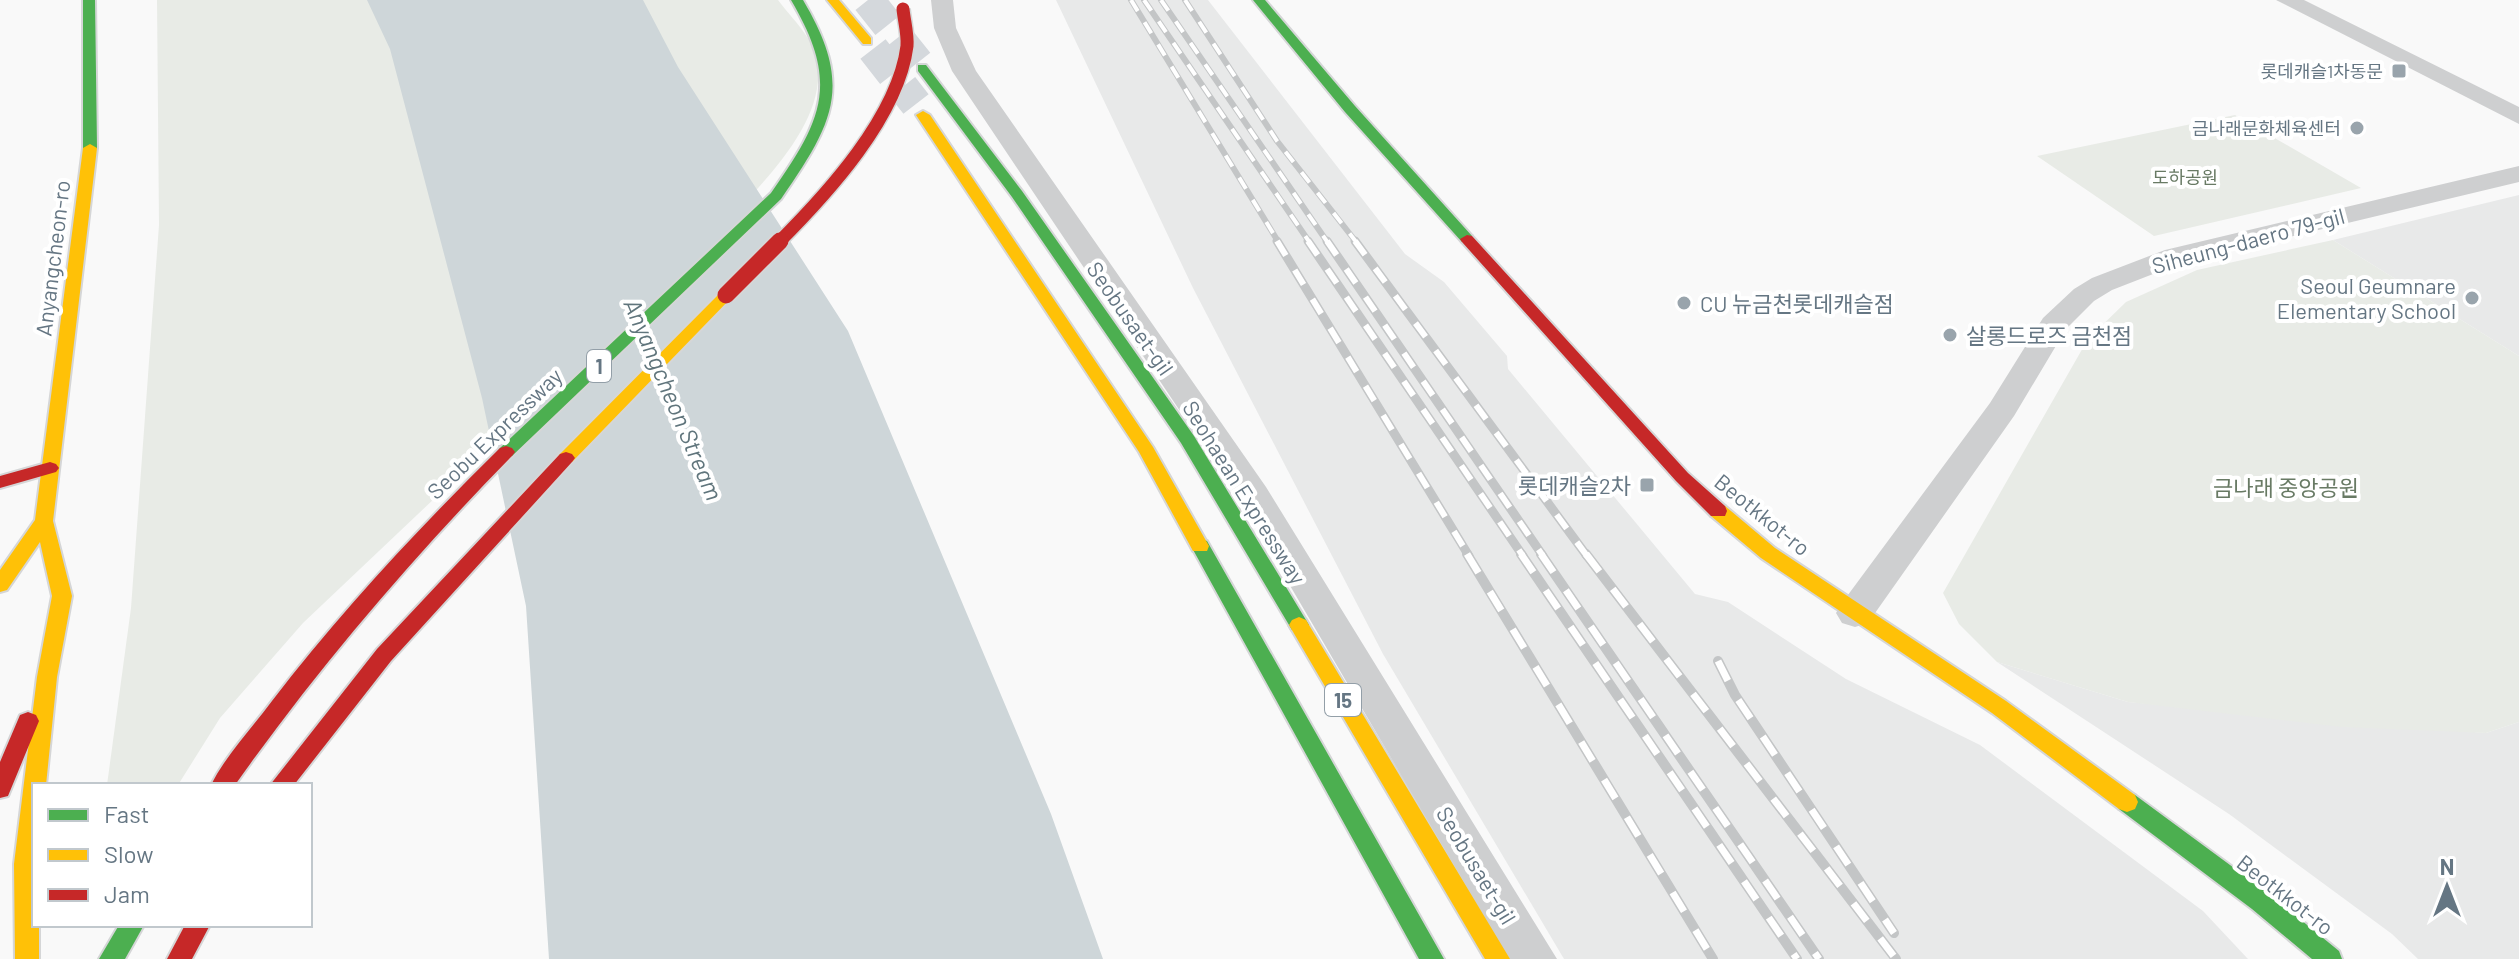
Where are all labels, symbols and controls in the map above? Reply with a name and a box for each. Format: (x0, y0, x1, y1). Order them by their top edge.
place label: 롯데캐슬1차동문 (2261, 60, 2383, 82)
marker: 롯데캐슬1차동문 (2390, 62, 2408, 80)
place label: 금나래문화체육센터 (2192, 117, 2341, 139)
marker: 금나래문화체육센터 (2348, 119, 2366, 137)
park label: 도하공원 (2152, 166, 2218, 188)
street label: Anyangcheon-ro (30, 179, 74, 337)
street label: Siheung-daero 79-gil (2149, 202, 2347, 278)
street label: Seobusaet-gil (1082, 256, 1180, 380)
place label: Seoul Geumnare Elementary School (2277, 272, 2456, 323)
marker: Seoul Geumnare Elementary School (2463, 289, 2481, 307)
place label: CU 뉴금천롯데캐슬점 (1700, 290, 1894, 316)
water label: Anyangcheon Stream (618, 294, 730, 504)
marker: CU 뉴금천롯데캐슬점 (1675, 294, 1693, 312)
place label: 살롱드로즈 금천점 (1966, 322, 2132, 348)
marker: 살롱드로즈 금천점 (1941, 326, 1959, 344)
road number: 1 (587, 350, 611, 382)
street label: Seobu Expressway (421, 362, 567, 504)
street label: Seohaean Expressway (1178, 396, 1312, 588)
street label: Beotkkot-ro (1710, 468, 1816, 560)
place label: 롯데캐슬2차 (1518, 472, 1631, 498)
park label: 금나래 중앙공원 (2213, 474, 2359, 500)
marker: 롯데캐슬2차 (1638, 476, 1656, 494)
road number: 15 (1325, 684, 1361, 716)
legend (32, 783, 312, 927)
text: Fast (104, 799, 149, 828)
street label: Seobusaet-gil (1432, 801, 1522, 929)
text: Slow (104, 839, 153, 868)
north arrow (2407, 847, 2487, 927)
street label: Beotkkot-ro (2233, 848, 2339, 940)
text: N (2440, 853, 2454, 879)
text: Jam (104, 879, 150, 908)

